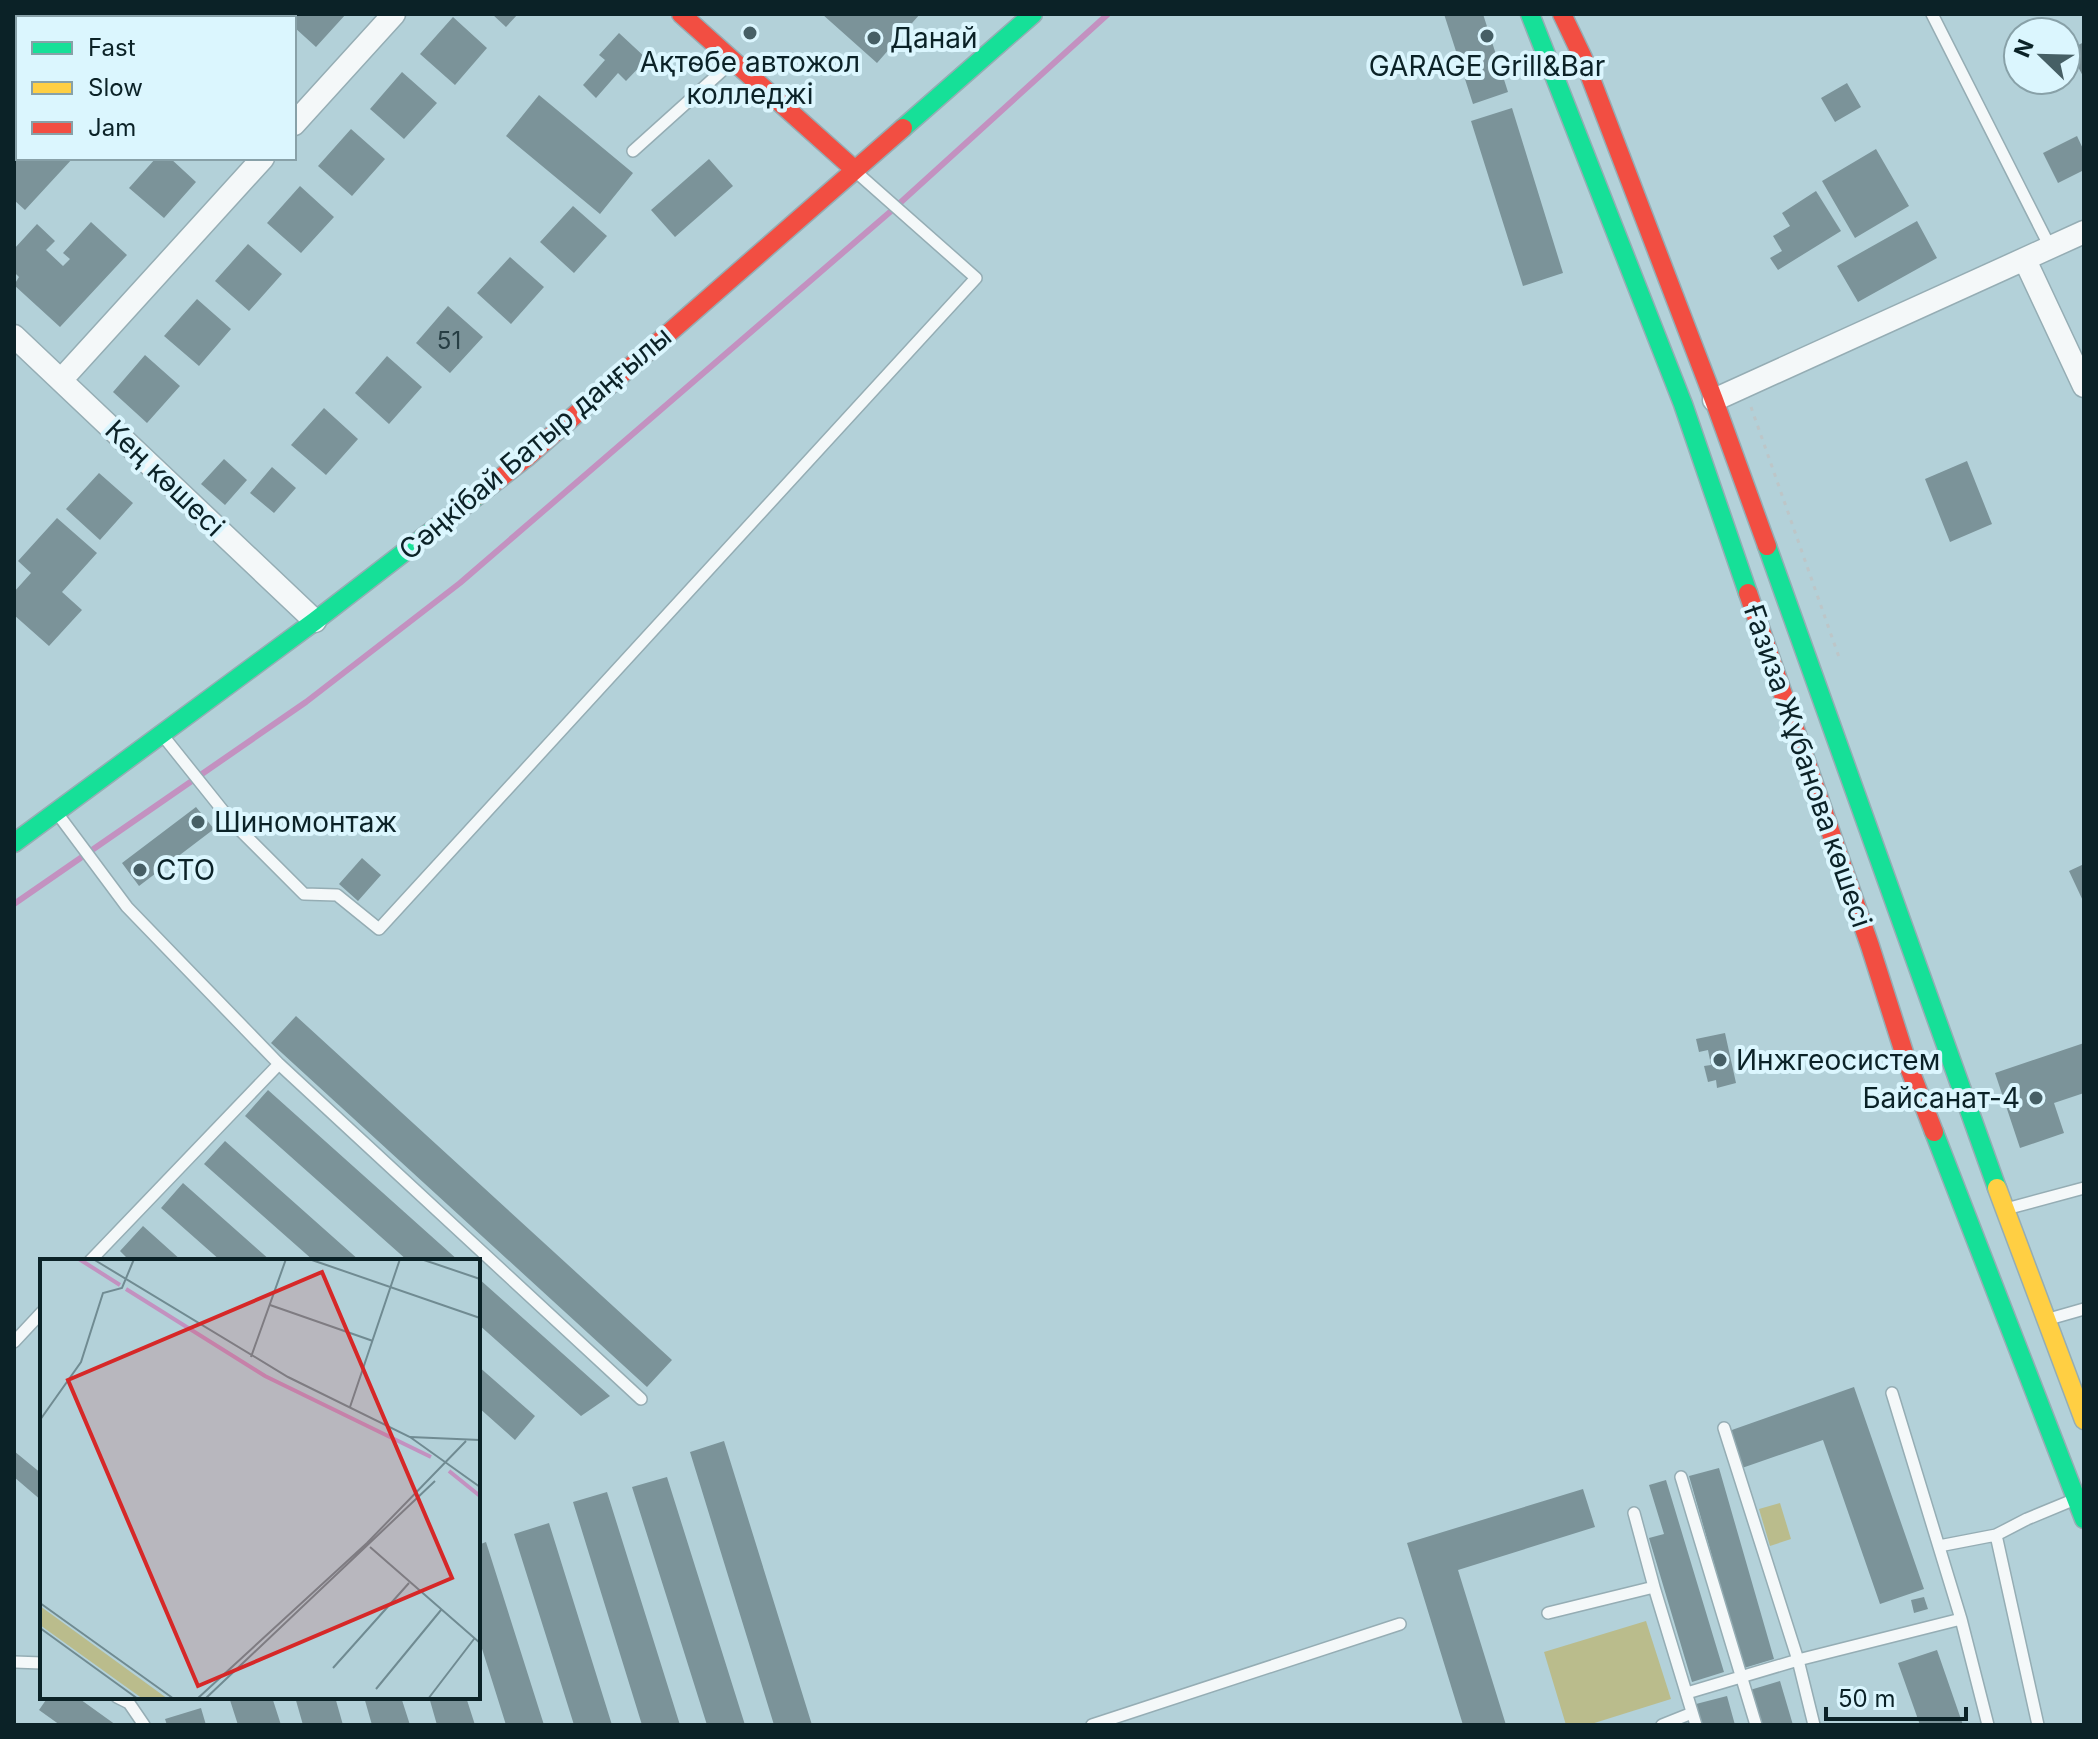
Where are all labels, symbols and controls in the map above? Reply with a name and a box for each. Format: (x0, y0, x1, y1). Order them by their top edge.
legend (16, 16, 296, 160)
north arrow (2002, 16, 2082, 96)
place label: Данай (890, 21, 978, 55)
marker: Ақтөбе автожол колледжі (741, 24, 759, 42)
marker: GARAGE Grill&Bar (1478, 27, 1496, 45)
marker: Данай (865, 29, 883, 47)
text: Fast (88, 33, 136, 62)
text: N (2008, 35, 2039, 61)
place label: Ақтөбе автожол колледжі (640, 45, 860, 111)
place label: GARAGE Grill&Bar (1369, 49, 1605, 83)
text: Slow (88, 73, 143, 102)
text: Jam (88, 113, 136, 142)
street label: Сәңкібай Батыр даңғылы (392, 319, 678, 567)
house number: 51 (437, 326, 461, 355)
street label: Кең көшесі (98, 413, 232, 543)
street label: Ғазиза Жұбанова көшесі (1736, 599, 1879, 932)
place label: Шиномонтаж (214, 805, 397, 839)
marker: Шиномонтаж (189, 813, 207, 831)
place label: СТО (156, 853, 215, 887)
marker: СТО (131, 861, 149, 879)
place label: Инжгеосистем (1736, 1043, 1940, 1077)
marker: Инжгеосистем (1711, 1051, 1729, 1069)
place label: Байсанат-4 (1862, 1081, 2020, 1115)
marker: Байсанат-4 (2027, 1089, 2045, 1107)
inset map (40, 1259, 480, 1699)
scale bar (1826, 1671, 1966, 1721)
text: 50 m (1838, 1684, 1896, 1713)

